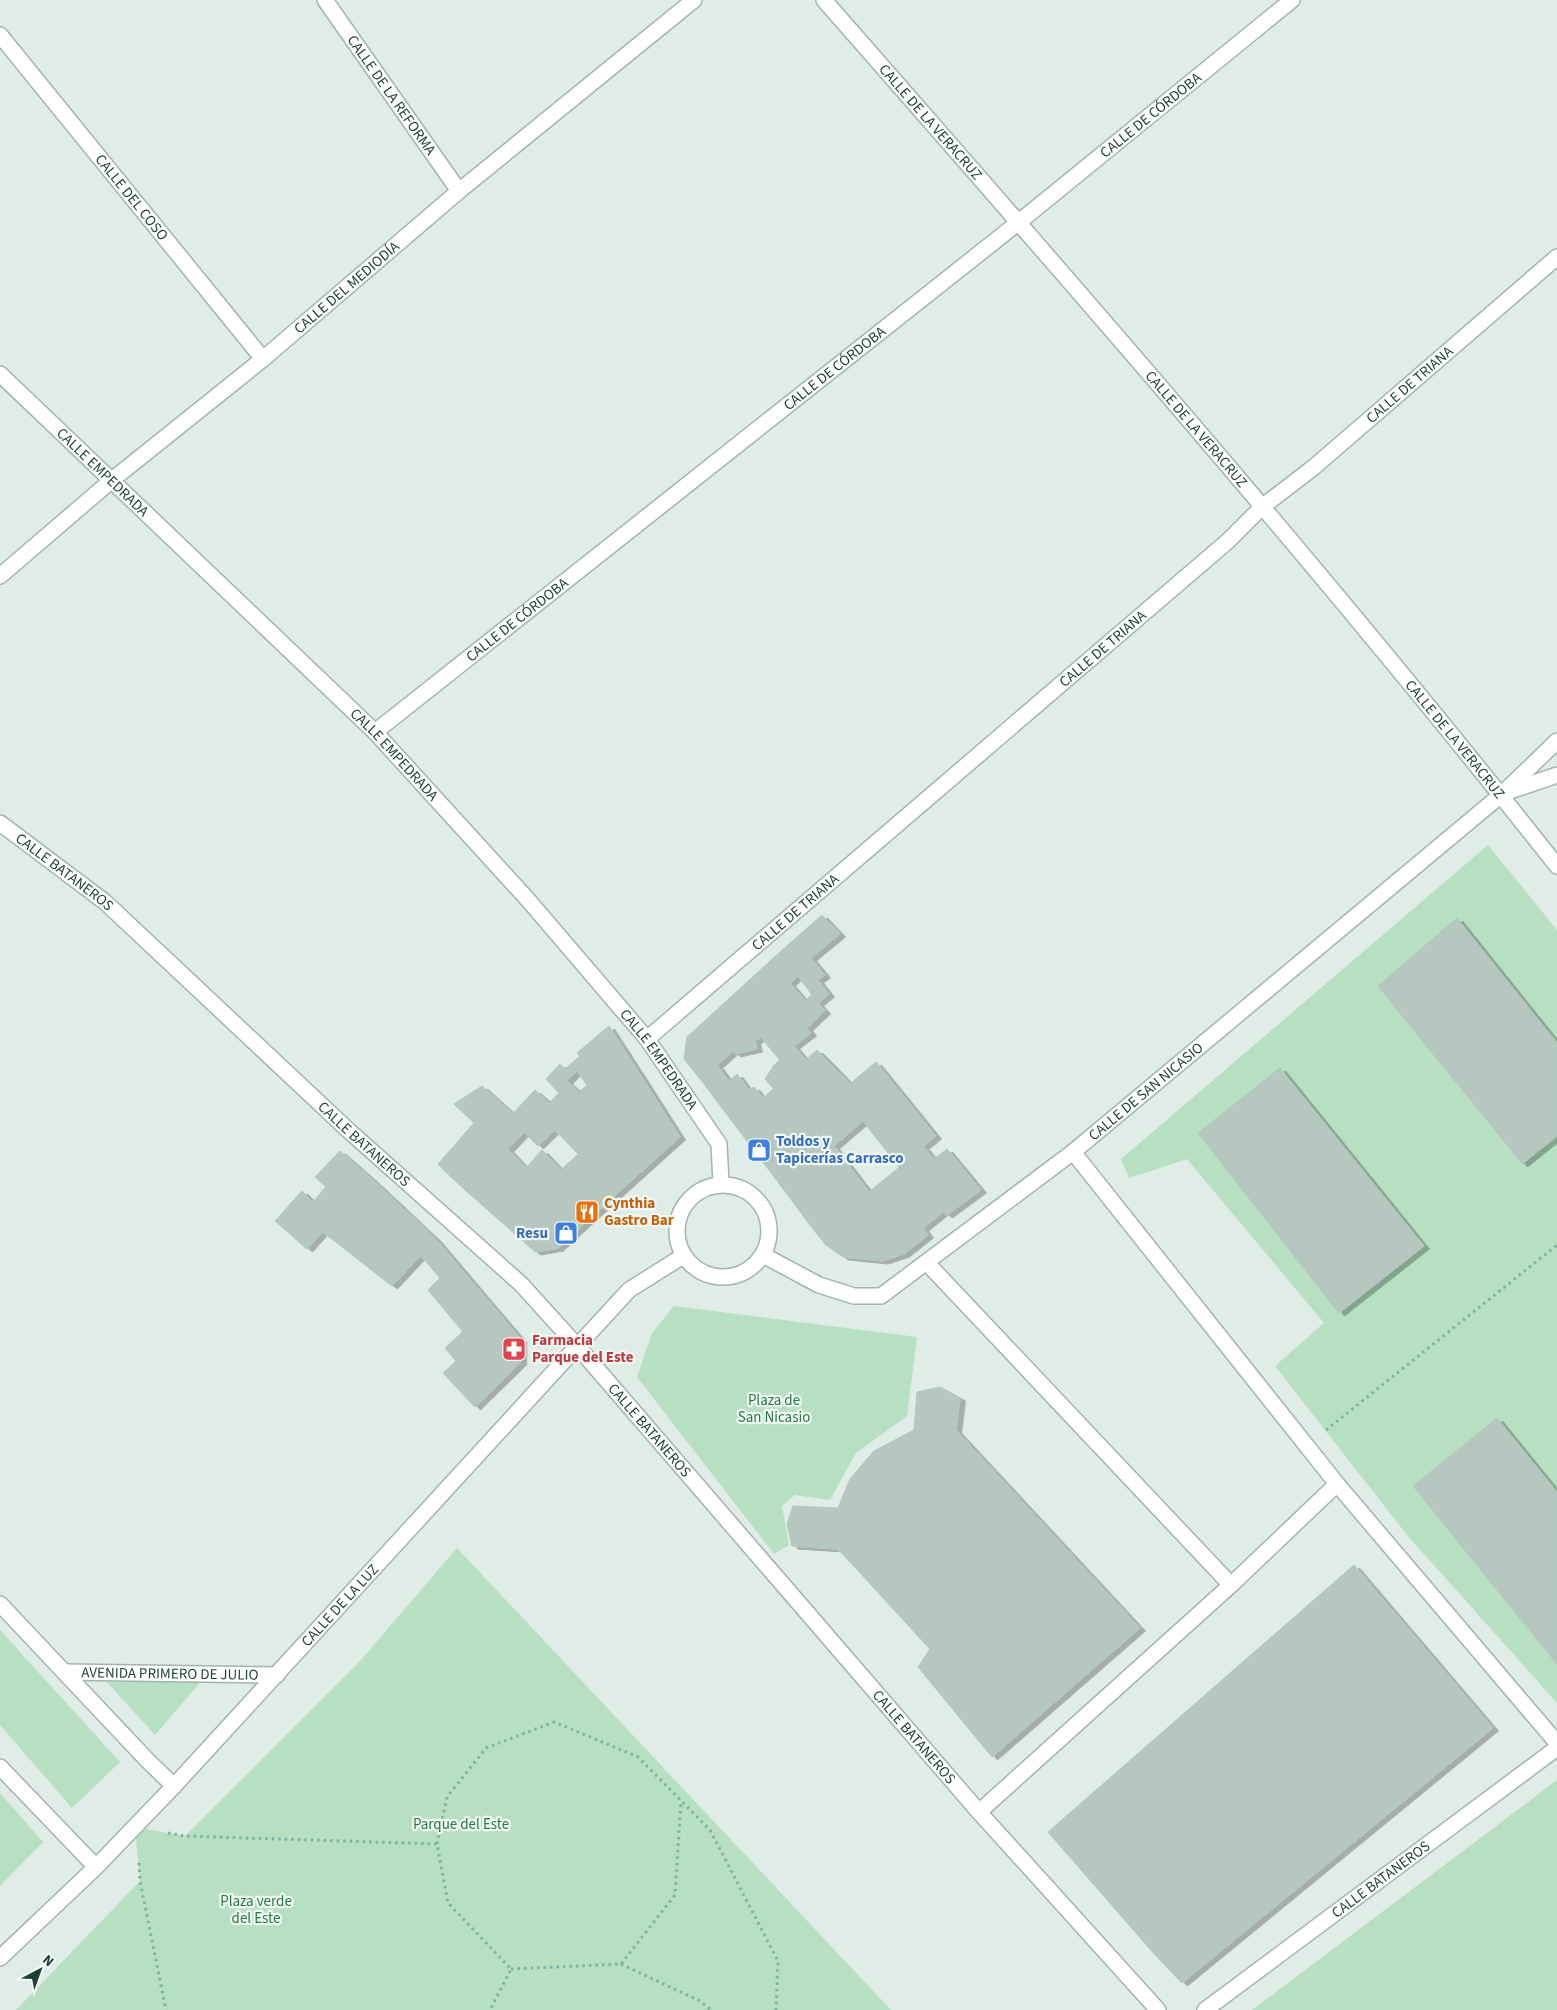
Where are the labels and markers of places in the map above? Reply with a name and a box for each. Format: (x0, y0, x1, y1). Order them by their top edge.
place label: Toldos y Tapicerías Carrasco (776, 1131, 904, 1169)
shop icon: Toldos y Tapicerías Carrasco (746, 1137, 772, 1163)
place label: Cynthia Gastro Bar (604, 1193, 674, 1231)
restaurant icon: Cynthia Gastro Bar (574, 1199, 600, 1225)
shop icon: Resu (553, 1220, 579, 1246)
place label: Resu (516, 1223, 548, 1244)
place label: Farmacia Parque del Este (532, 1330, 634, 1368)
pharmacy icon: Farmacia Parque del Este (501, 1336, 527, 1362)

